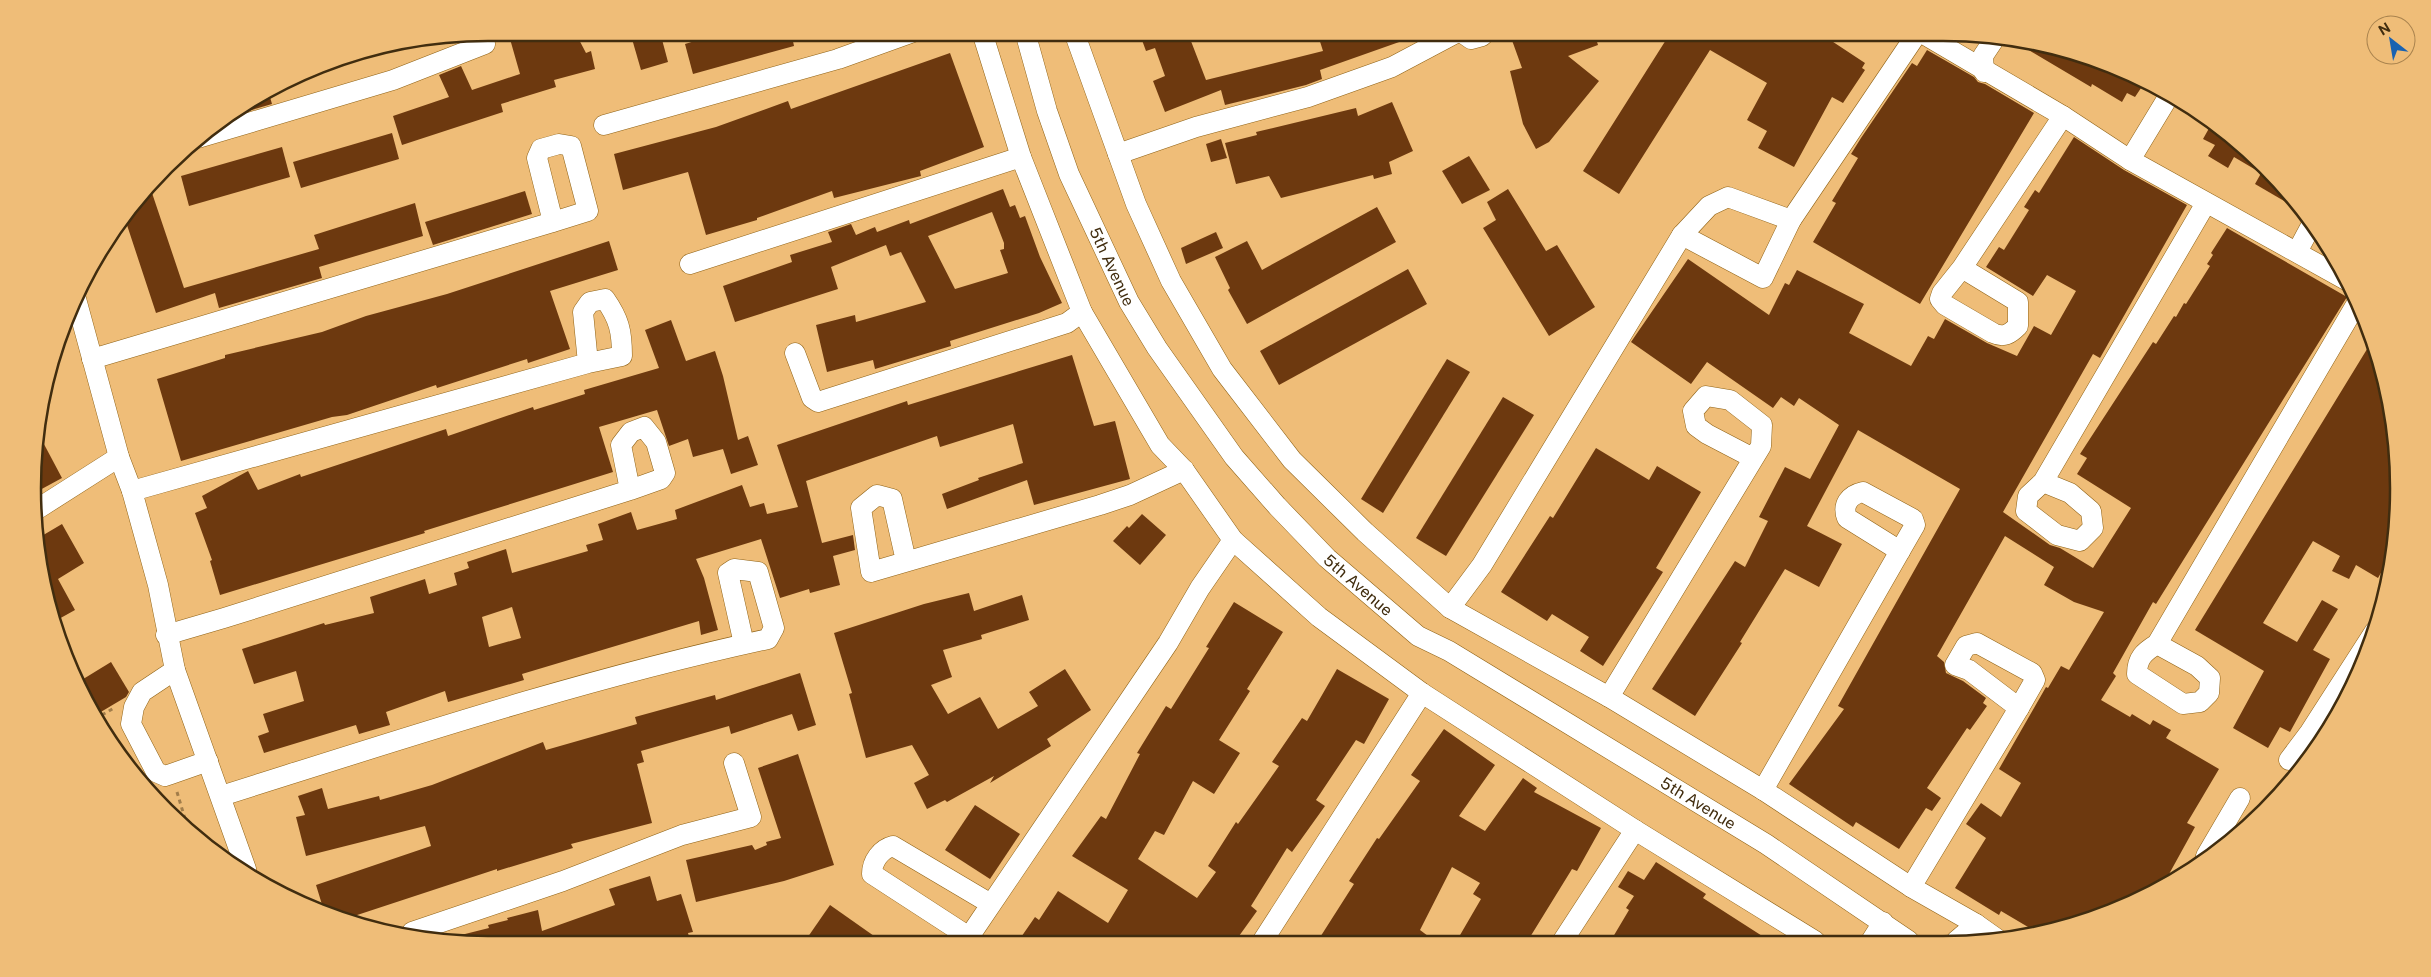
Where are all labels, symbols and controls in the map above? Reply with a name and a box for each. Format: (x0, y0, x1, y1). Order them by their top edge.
north arrow (2366, 15, 2416, 65)
text: N (2375, 19, 2393, 39)
street label: 5th Avenue (1085, 224, 1139, 309)
street label: 5th Avenue (1320, 550, 1396, 620)
street label: 5th Avenue (1657, 773, 1739, 833)

